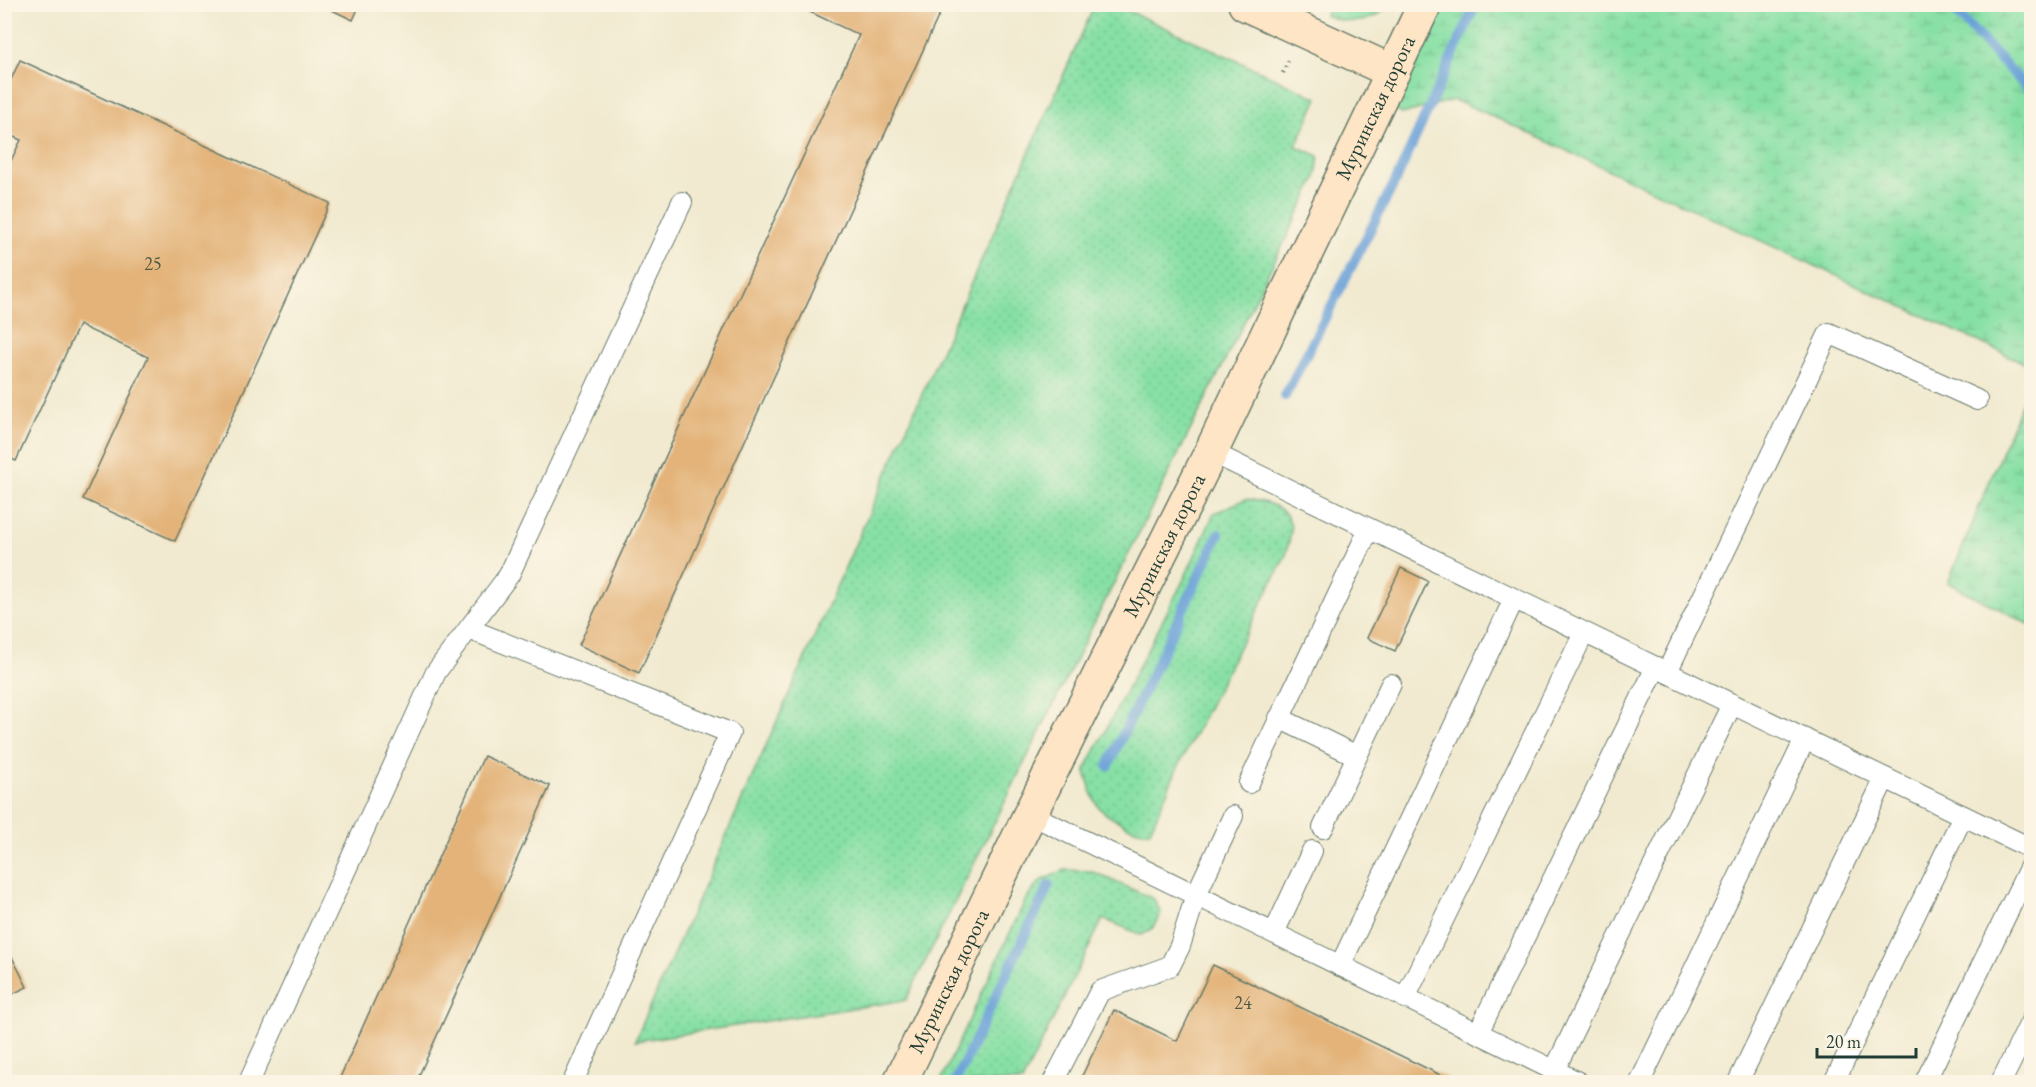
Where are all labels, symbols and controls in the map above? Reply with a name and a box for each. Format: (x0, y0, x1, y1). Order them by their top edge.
street label: Муринская дорога (1329, 30, 1421, 184)
house number: 25 (144, 252, 162, 275)
street label: Муринская дорога (1117, 468, 1211, 622)
street label: Муринская дорога (902, 904, 995, 1058)
house number: 24 (1234, 991, 1252, 1014)
scale bar (1817, 1021, 1916, 1059)
text: 20 m (1826, 1030, 1861, 1053)

